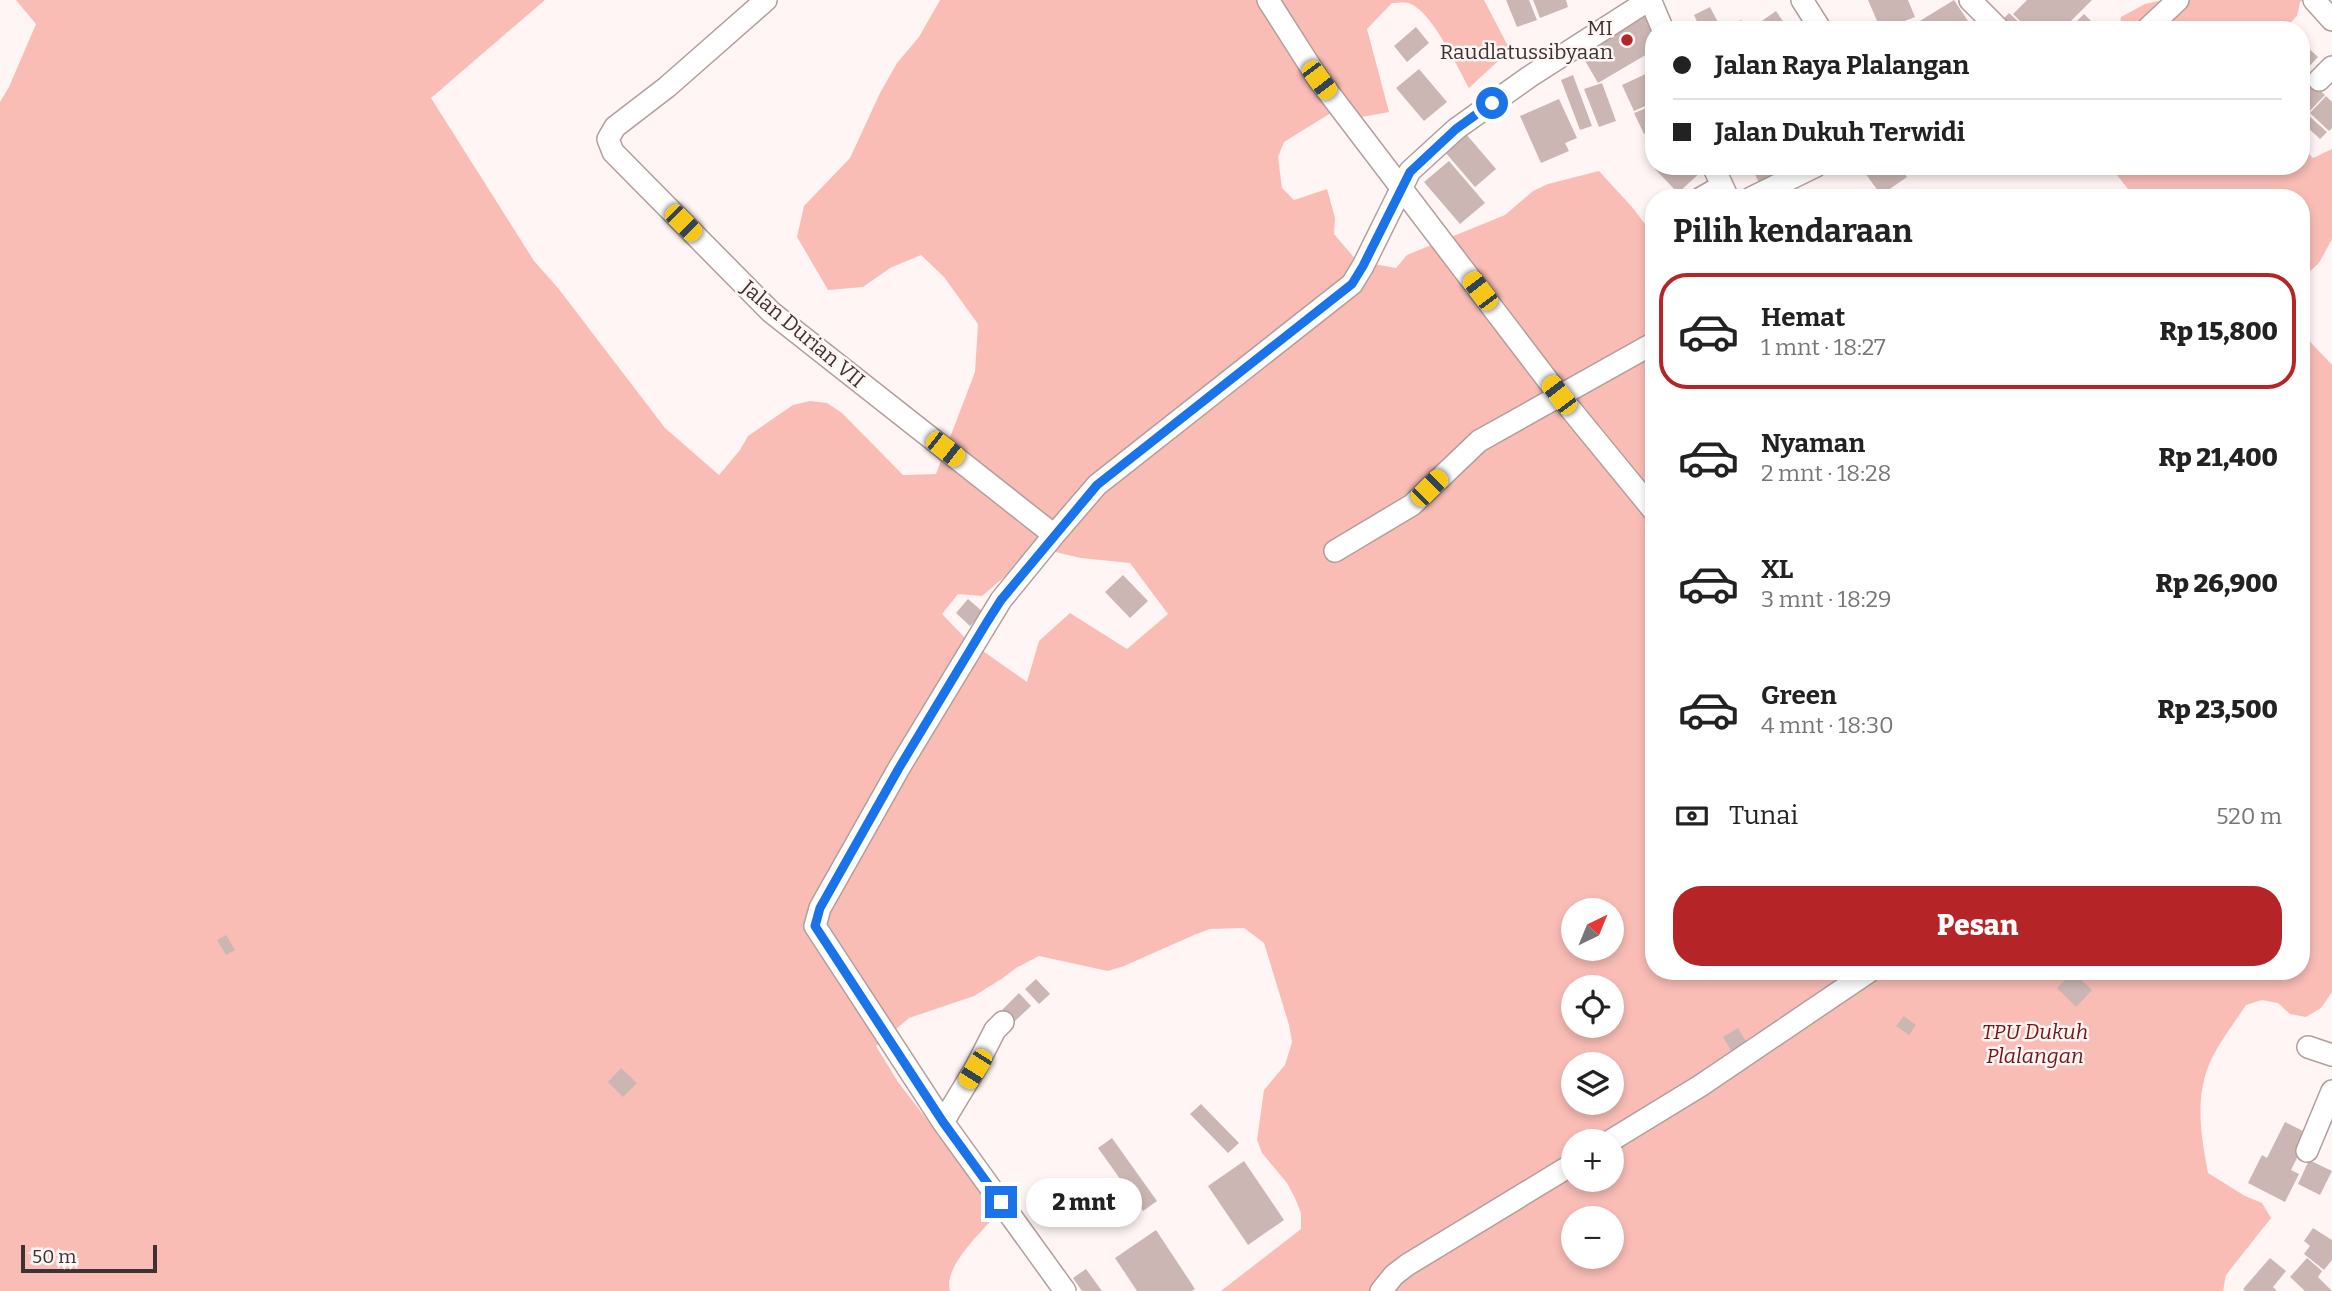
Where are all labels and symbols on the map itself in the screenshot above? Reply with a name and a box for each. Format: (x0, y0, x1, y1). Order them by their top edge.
place label: MI Raudlatussibyaan (1440, 15, 1613, 65)
marker: MI Raudlatussibyaan (1619, 32, 1635, 48)
car (1298, 57, 1341, 103)
route start (1476, 87, 1508, 119)
car (661, 201, 706, 245)
car (1459, 268, 1502, 314)
street label: Jalan Durian VII (735, 274, 870, 393)
car (1538, 372, 1581, 418)
car (922, 428, 969, 470)
car (1407, 466, 1452, 510)
north arrow (1561, 898, 1624, 961)
park label: TPU Dukuh Plalangan (1982, 1019, 2088, 1069)
car (955, 1046, 996, 1092)
callout: 2 mnt (1026, 1178, 1141, 1226)
route end (985, 1186, 1017, 1218)
scale bar (21, 1242, 158, 1274)

